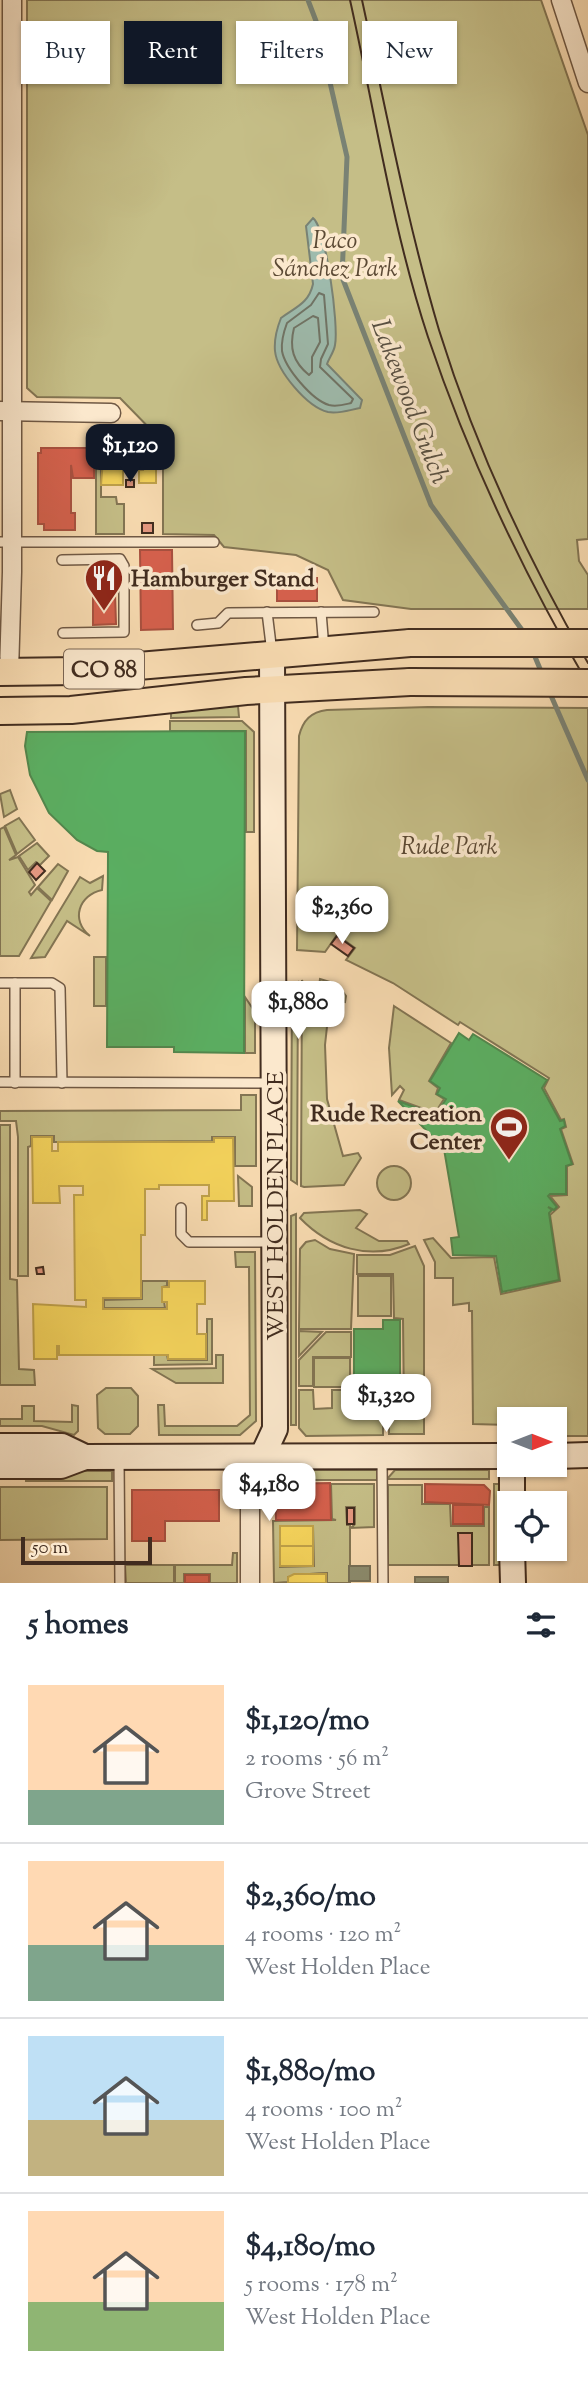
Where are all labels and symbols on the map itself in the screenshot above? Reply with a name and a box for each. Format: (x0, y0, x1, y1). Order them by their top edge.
park label: Paco Sánchez Park (273, 225, 397, 287)
water label: Lakewood Gulch (360, 314, 457, 490)
pin: $1,120 (73, 424, 187, 484)
restaurant icon: Hamburger Stand (83, 557, 125, 612)
place label: Hamburger Stand (131, 563, 315, 597)
road number: CO 88 (64, 650, 144, 688)
park label: Rude Park (401, 831, 497, 865)
pin: $2,360 (285, 886, 399, 946)
pin: $1,880 (241, 982, 355, 1041)
street label: WEST HOLDEN PLACE (260, 1071, 294, 1341)
place label: Rude Recreation Center (310, 1098, 483, 1160)
sports icon: Rude Recreation Center (488, 1106, 530, 1161)
pin: $1,320 (329, 1374, 443, 1434)
north arrow (497, 1407, 567, 1477)
pin: $4,180 (212, 1464, 326, 1523)
scale bar (21, 1534, 152, 1566)

